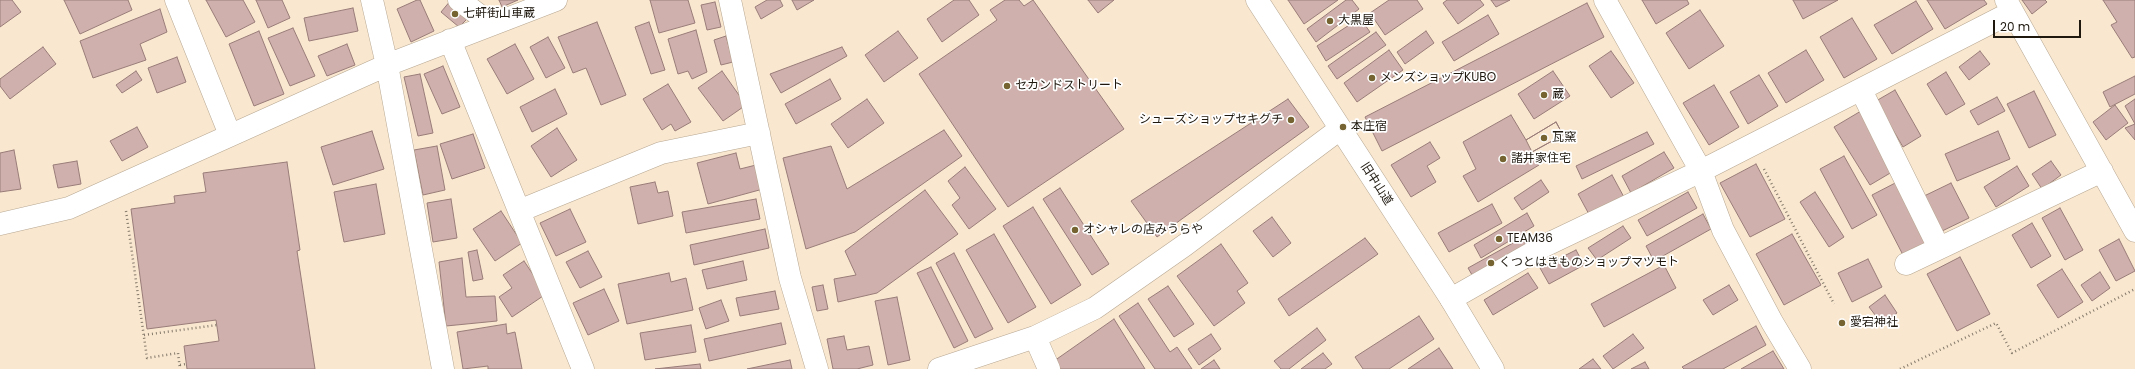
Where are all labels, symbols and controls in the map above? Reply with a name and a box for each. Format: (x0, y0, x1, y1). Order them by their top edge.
place label: 七軒街山車蔵 (463, 7, 535, 21)
marker: 七軒街山車蔵 (450, 9, 460, 19)
scale bar (1995, 12, 2083, 38)
place label: 大黒屋 (1338, 14, 1374, 28)
marker: 大黒屋 (1325, 16, 1335, 26)
text: 20 m (2000, 18, 2030, 35)
place label: メンズショップKUBO (1380, 71, 1496, 85)
marker: メンズショップKUBO (1367, 73, 1377, 83)
place label: セカンドストリート (1015, 79, 1123, 93)
marker: セカンドストリート (1002, 81, 1012, 91)
place label: 蔵 (1552, 88, 1564, 102)
marker: 蔵 (1539, 90, 1549, 100)
place label: シューズショップセキグチ (1139, 113, 1283, 127)
marker: シューズショップセキグチ (1286, 115, 1296, 125)
place label: 本庄宿 (1351, 120, 1387, 134)
marker: 本庄宿 (1338, 122, 1348, 132)
place label: 瓦窯 (1552, 131, 1576, 145)
marker: 瓦窯 (1539, 133, 1549, 143)
place label: 諸井家住宅 (1511, 152, 1571, 166)
marker: 諸井家住宅 (1498, 154, 1508, 164)
street label: 旧中山道 (1357, 160, 1395, 208)
place label: オシャレの店みうらや (1083, 223, 1203, 237)
marker: オシャレの店みうらや (1070, 225, 1080, 235)
place label: TEAM36 (1507, 232, 1553, 246)
marker: TEAM36 (1494, 234, 1504, 244)
place label: くつとはきものショップマツモト (1499, 256, 1679, 270)
marker: くつとはきものショップマツモト (1486, 258, 1496, 268)
place label: 愛宕神社 (1850, 316, 1898, 330)
marker: 愛宕神社 (1837, 318, 1847, 328)

